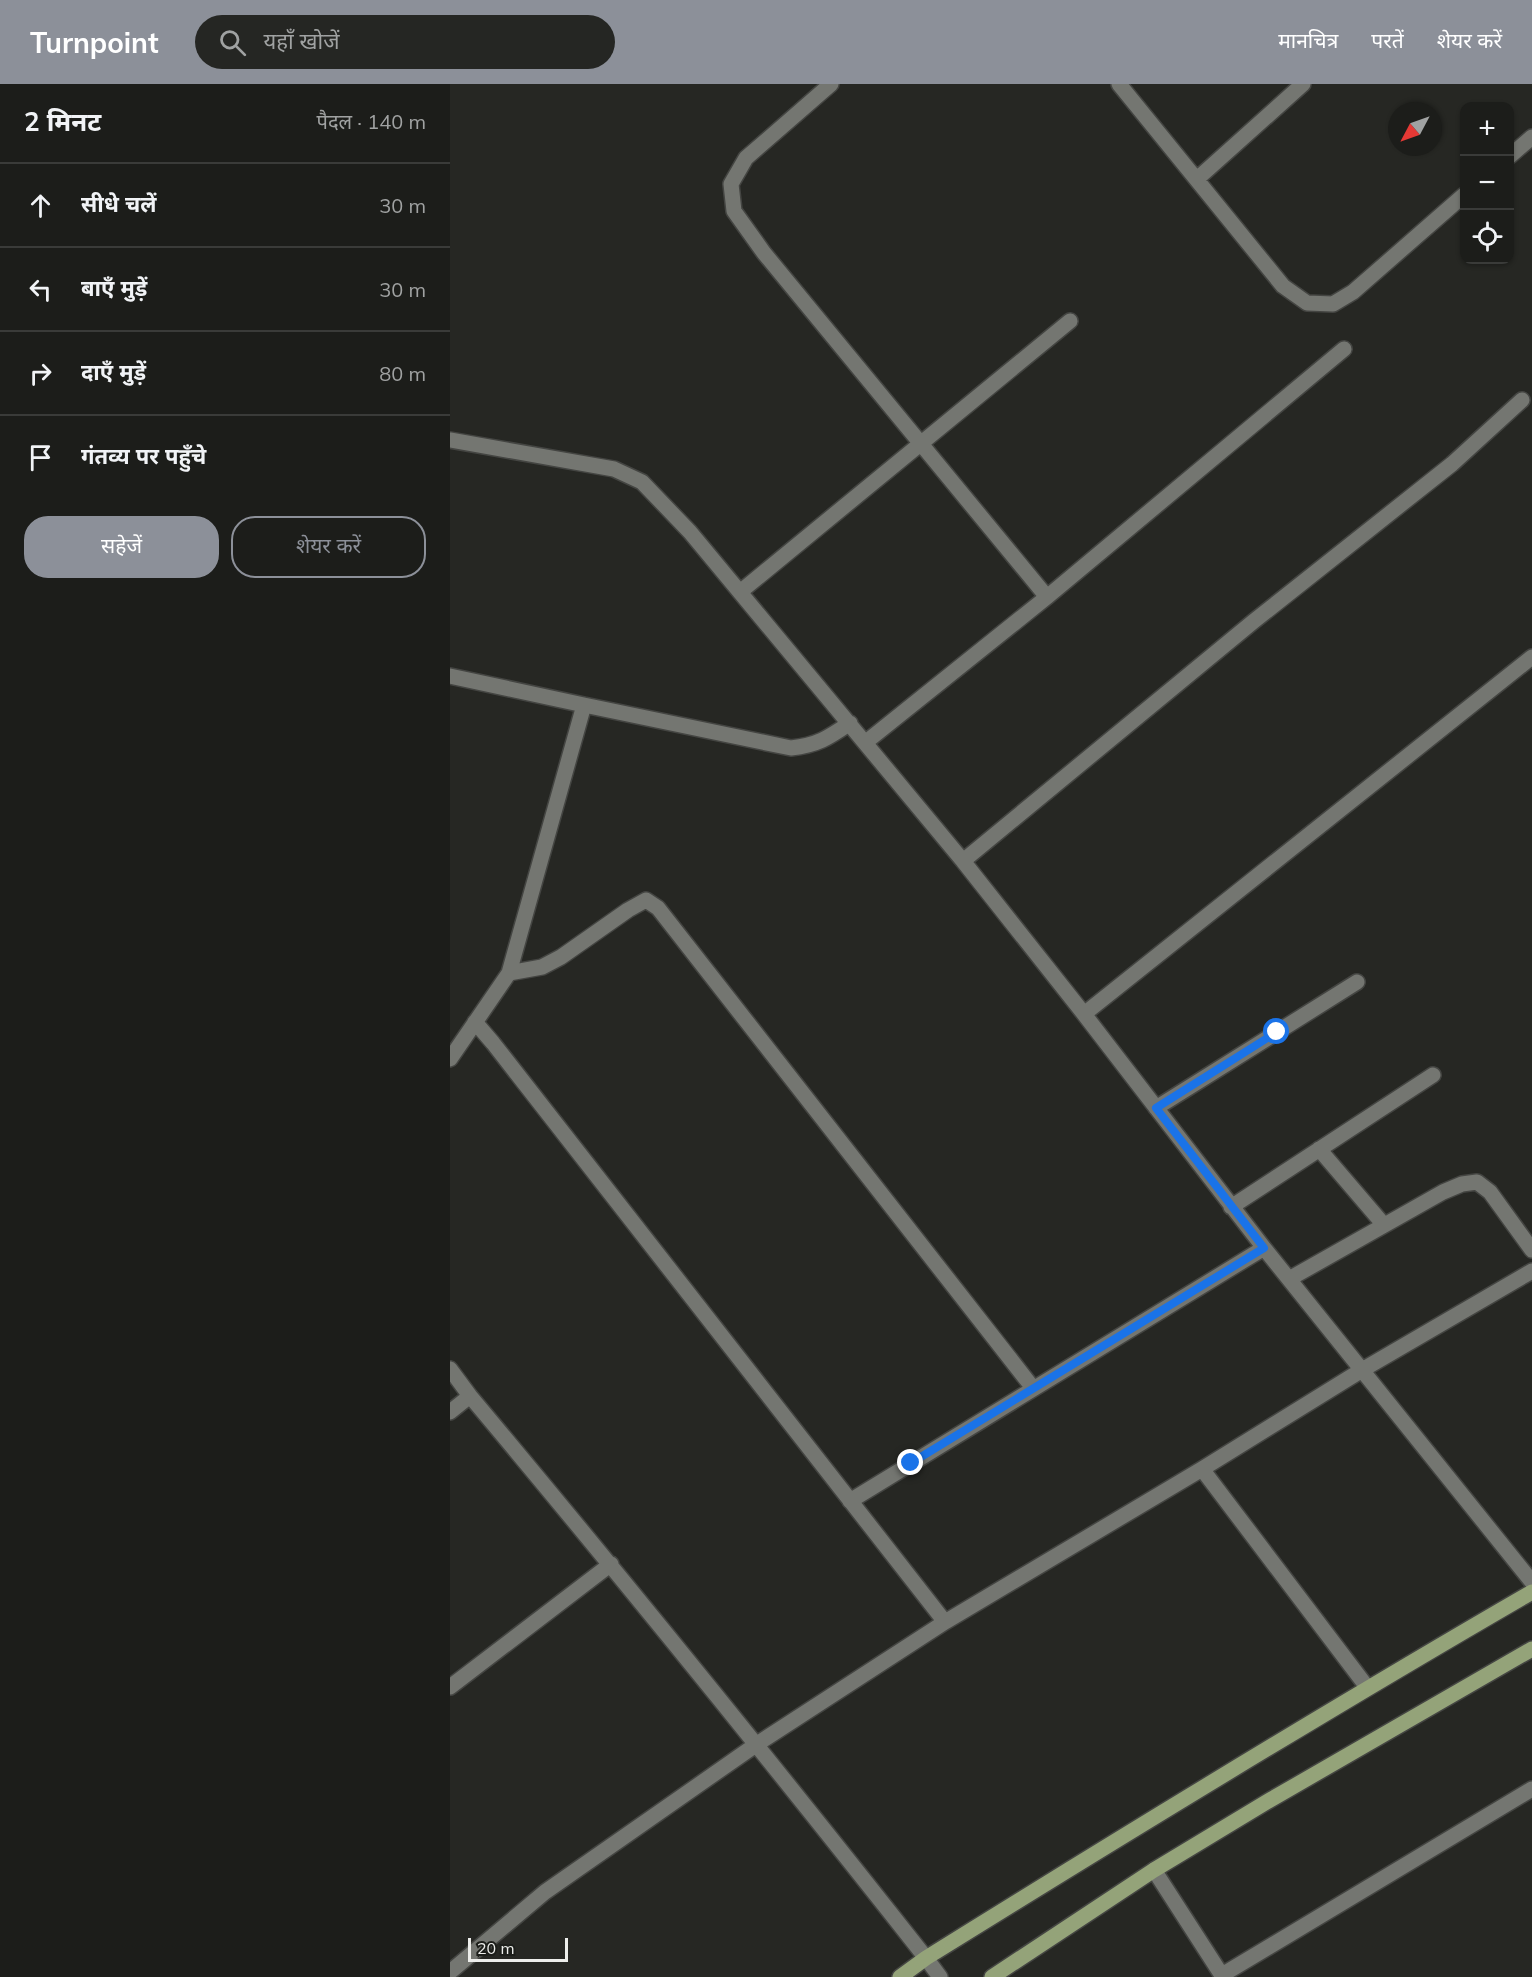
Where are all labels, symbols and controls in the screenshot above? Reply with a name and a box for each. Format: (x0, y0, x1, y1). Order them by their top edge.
search box (195, 15, 615, 69)
text: Turnpoint (30, 25, 159, 60)
icon: search (216, 26, 249, 59)
text: यहाँ खोजें (264, 27, 339, 55)
text: मानचित्र (1278, 27, 1338, 53)
text: परतें (1371, 27, 1404, 53)
text: शेयर करें (1437, 27, 1502, 53)
north arrow (1388, 102, 1442, 156)
map controls (1460, 102, 1514, 264)
button: + (1460, 102, 1514, 156)
text: 2 मिनट (24, 105, 101, 138)
text: पैदल · 140 m (317, 109, 426, 134)
button: − (1460, 156, 1514, 210)
icon: ahead (24, 189, 57, 222)
text: सीधे चलें (81, 190, 156, 218)
text: 30 m (379, 193, 426, 218)
button: locate (1460, 210, 1514, 264)
icon: left (24, 273, 57, 306)
text: बाएँ मुड़ें (81, 274, 147, 302)
text: 30 m (379, 277, 426, 302)
icon: right (24, 357, 57, 390)
text: दाएँ मुड़ें (81, 358, 146, 386)
text: 80 m (379, 361, 426, 386)
icon: arrive (24, 441, 57, 474)
text: गंतव्य पर पहुँचे (81, 442, 206, 470)
button: सहेजें (24, 516, 219, 578)
button: शेयर करें (231, 516, 426, 578)
route start (1263, 1018, 1289, 1044)
route end (897, 1449, 923, 1475)
scale bar (468, 1935, 568, 1962)
text: 20 m (477, 1938, 514, 1958)

